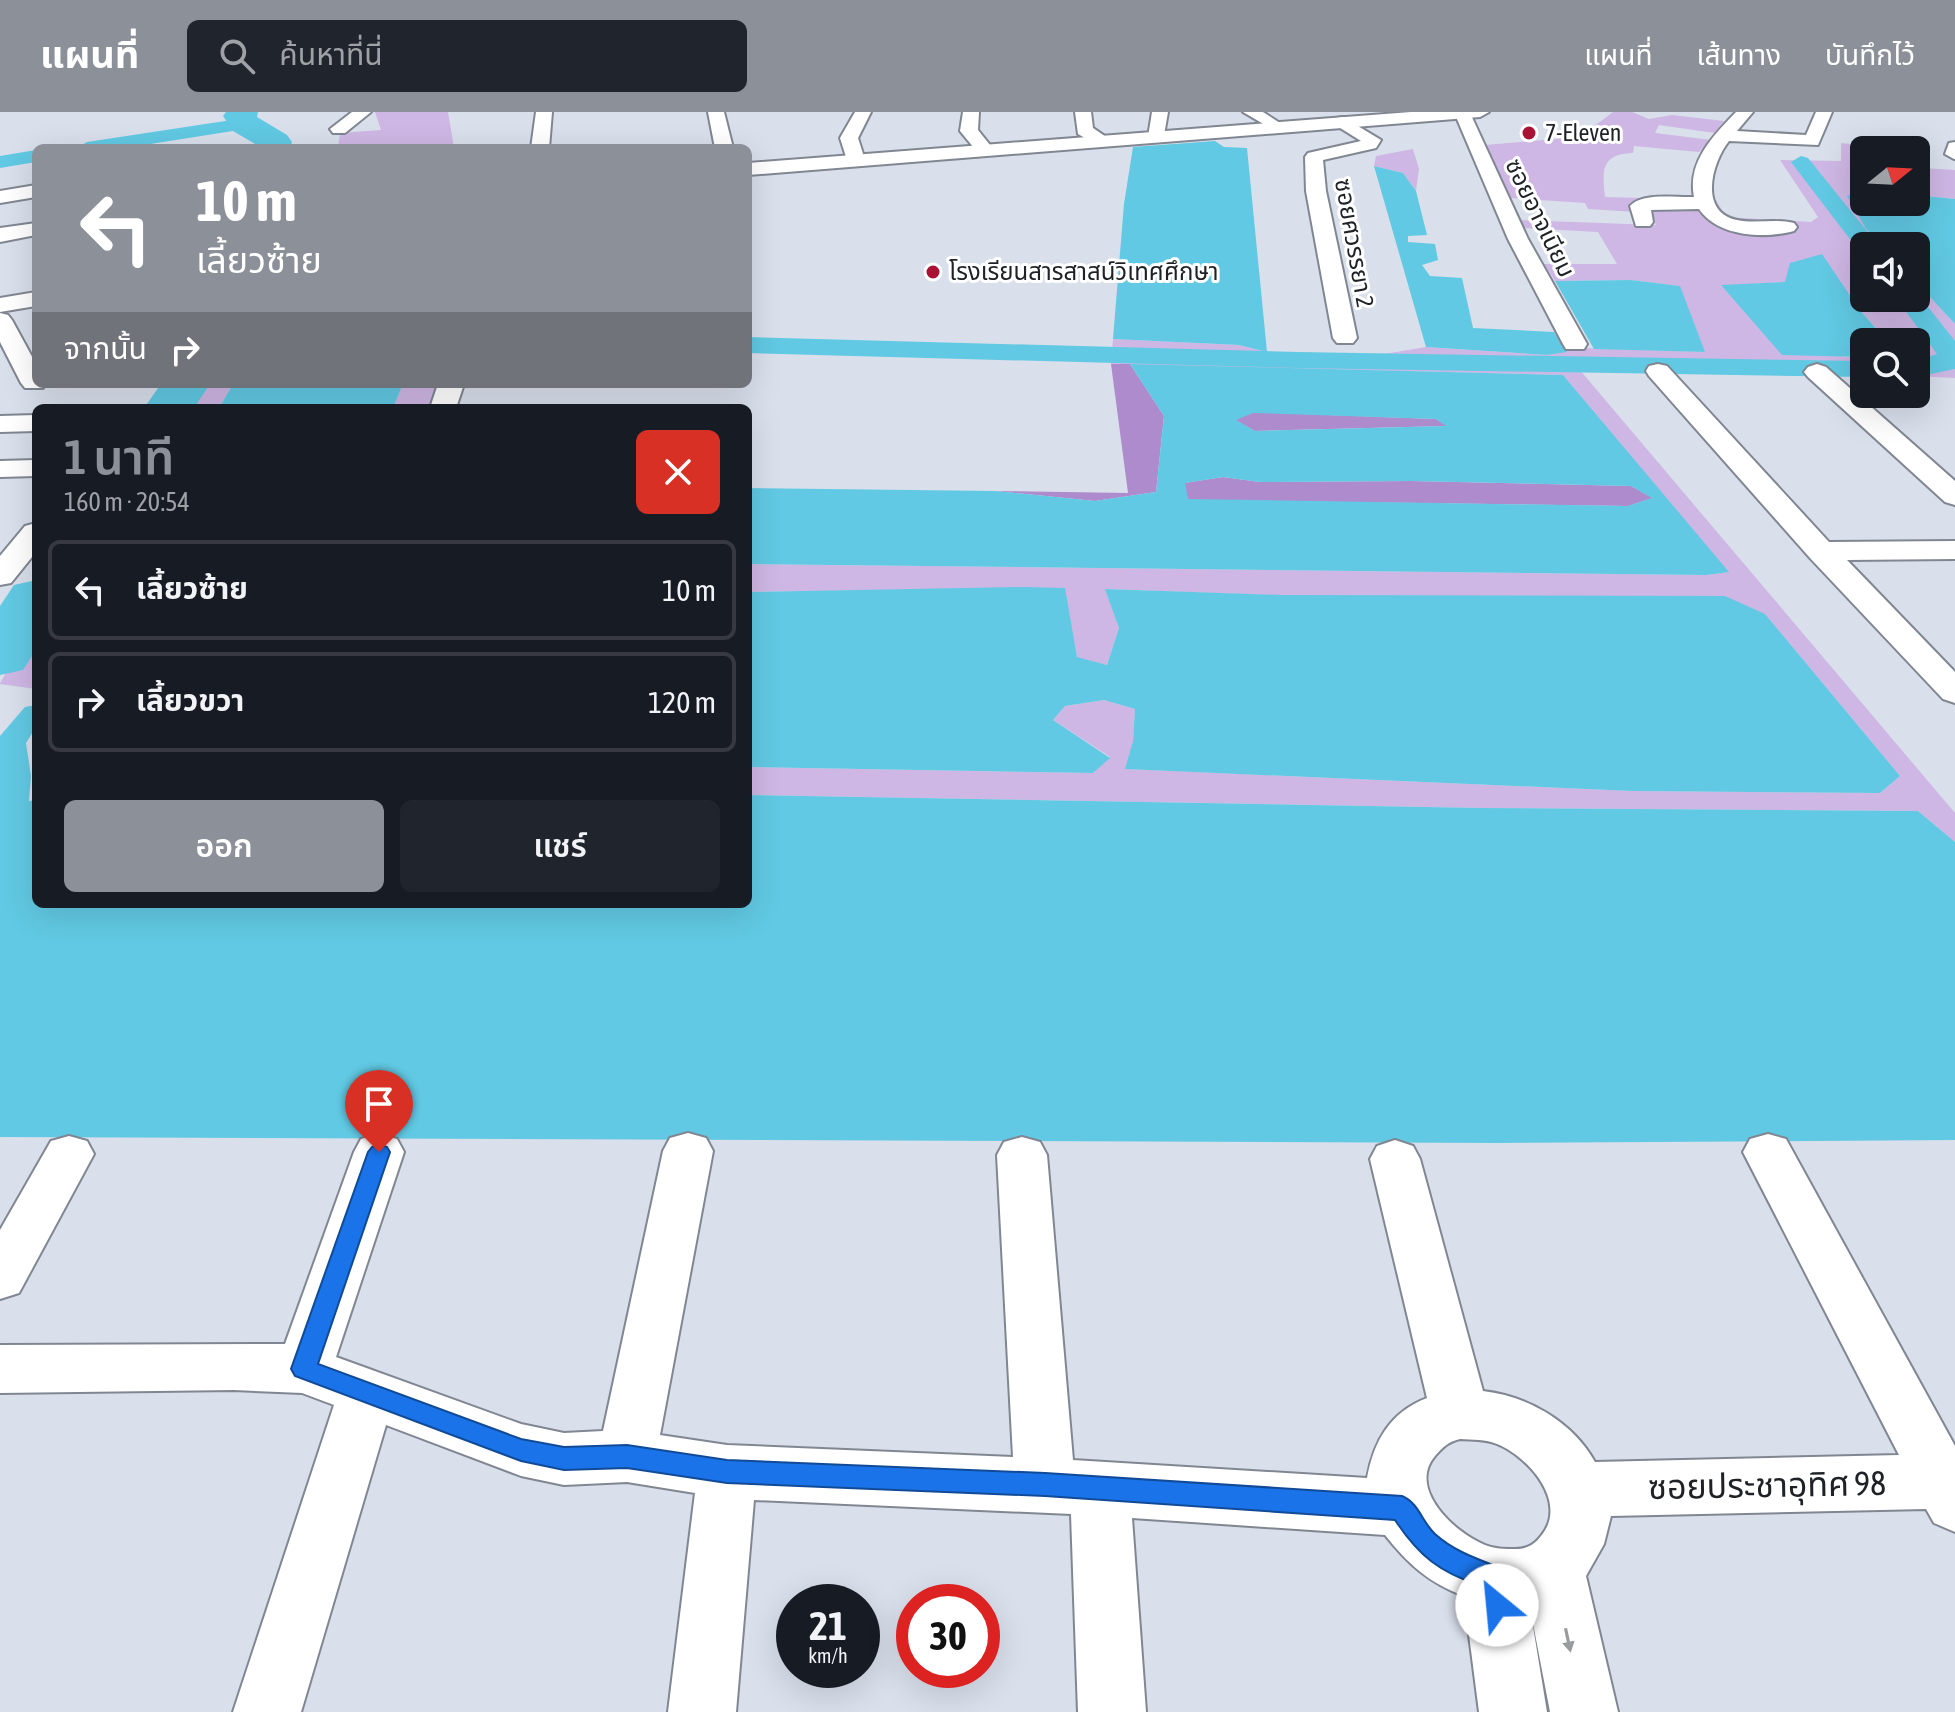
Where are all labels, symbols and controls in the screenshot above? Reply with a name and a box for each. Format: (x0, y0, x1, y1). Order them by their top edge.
search box (187, 20, 747, 92)
text: แผนที่ (40, 33, 139, 76)
icon: search (215, 34, 259, 78)
text: ค้นหาที่นี่ (279, 37, 383, 71)
text: แผนที่ (1584, 39, 1652, 71)
text: เส้นทาง (1696, 39, 1781, 71)
text: บันทึกไว้ (1825, 39, 1915, 71)
place label: 7-Eleven (1545, 119, 1621, 146)
marker: 7-Eleven (1520, 124, 1538, 142)
north arrow (1850, 136, 1930, 216)
map controls (1850, 136, 1930, 408)
street label: ซอยอาจเนียม (1500, 154, 1581, 281)
text: 10 m (196, 169, 297, 233)
icon: left (64, 176, 168, 280)
street label: ซอยศวรรยา 2 (1330, 176, 1379, 309)
button: sound (1850, 232, 1930, 312)
text: เลี้ยวซ้าย (196, 239, 322, 281)
place label: โรงเรียนสารสาสน์วิเทศศึกษา (949, 258, 1219, 285)
marker: โรงเรียนสารสาสน์วิเทศศึกษา (924, 263, 942, 281)
icon: right (163, 328, 207, 372)
button: search (1850, 328, 1930, 408)
text: จากนั้น (64, 331, 147, 365)
text: 1 นาที (64, 429, 174, 484)
button: close (636, 430, 720, 514)
text: 160 m · 20:54 (64, 487, 190, 517)
icon: left (68, 568, 112, 612)
text: เลี้ยวซ้าย (136, 571, 248, 605)
text: 10 m (662, 573, 716, 607)
icon: right (68, 680, 112, 724)
text: เลี้ยวขวา (136, 683, 244, 717)
text: 120 m (648, 685, 716, 719)
button: ออก (64, 800, 384, 892)
button: แชร์ (400, 800, 720, 892)
pin (345, 1070, 413, 1152)
icon: arrive (357, 1082, 401, 1126)
street label: ซอยประชาอุทิศ 98 (1648, 1463, 1886, 1508)
position arrow (1455, 1563, 1539, 1647)
speed limit sign: 30 (896, 1584, 1000, 1688)
text: 21 (809, 1603, 847, 1648)
one-way arrow (1562, 1628, 1575, 1653)
text: km/h (808, 1644, 848, 1667)

